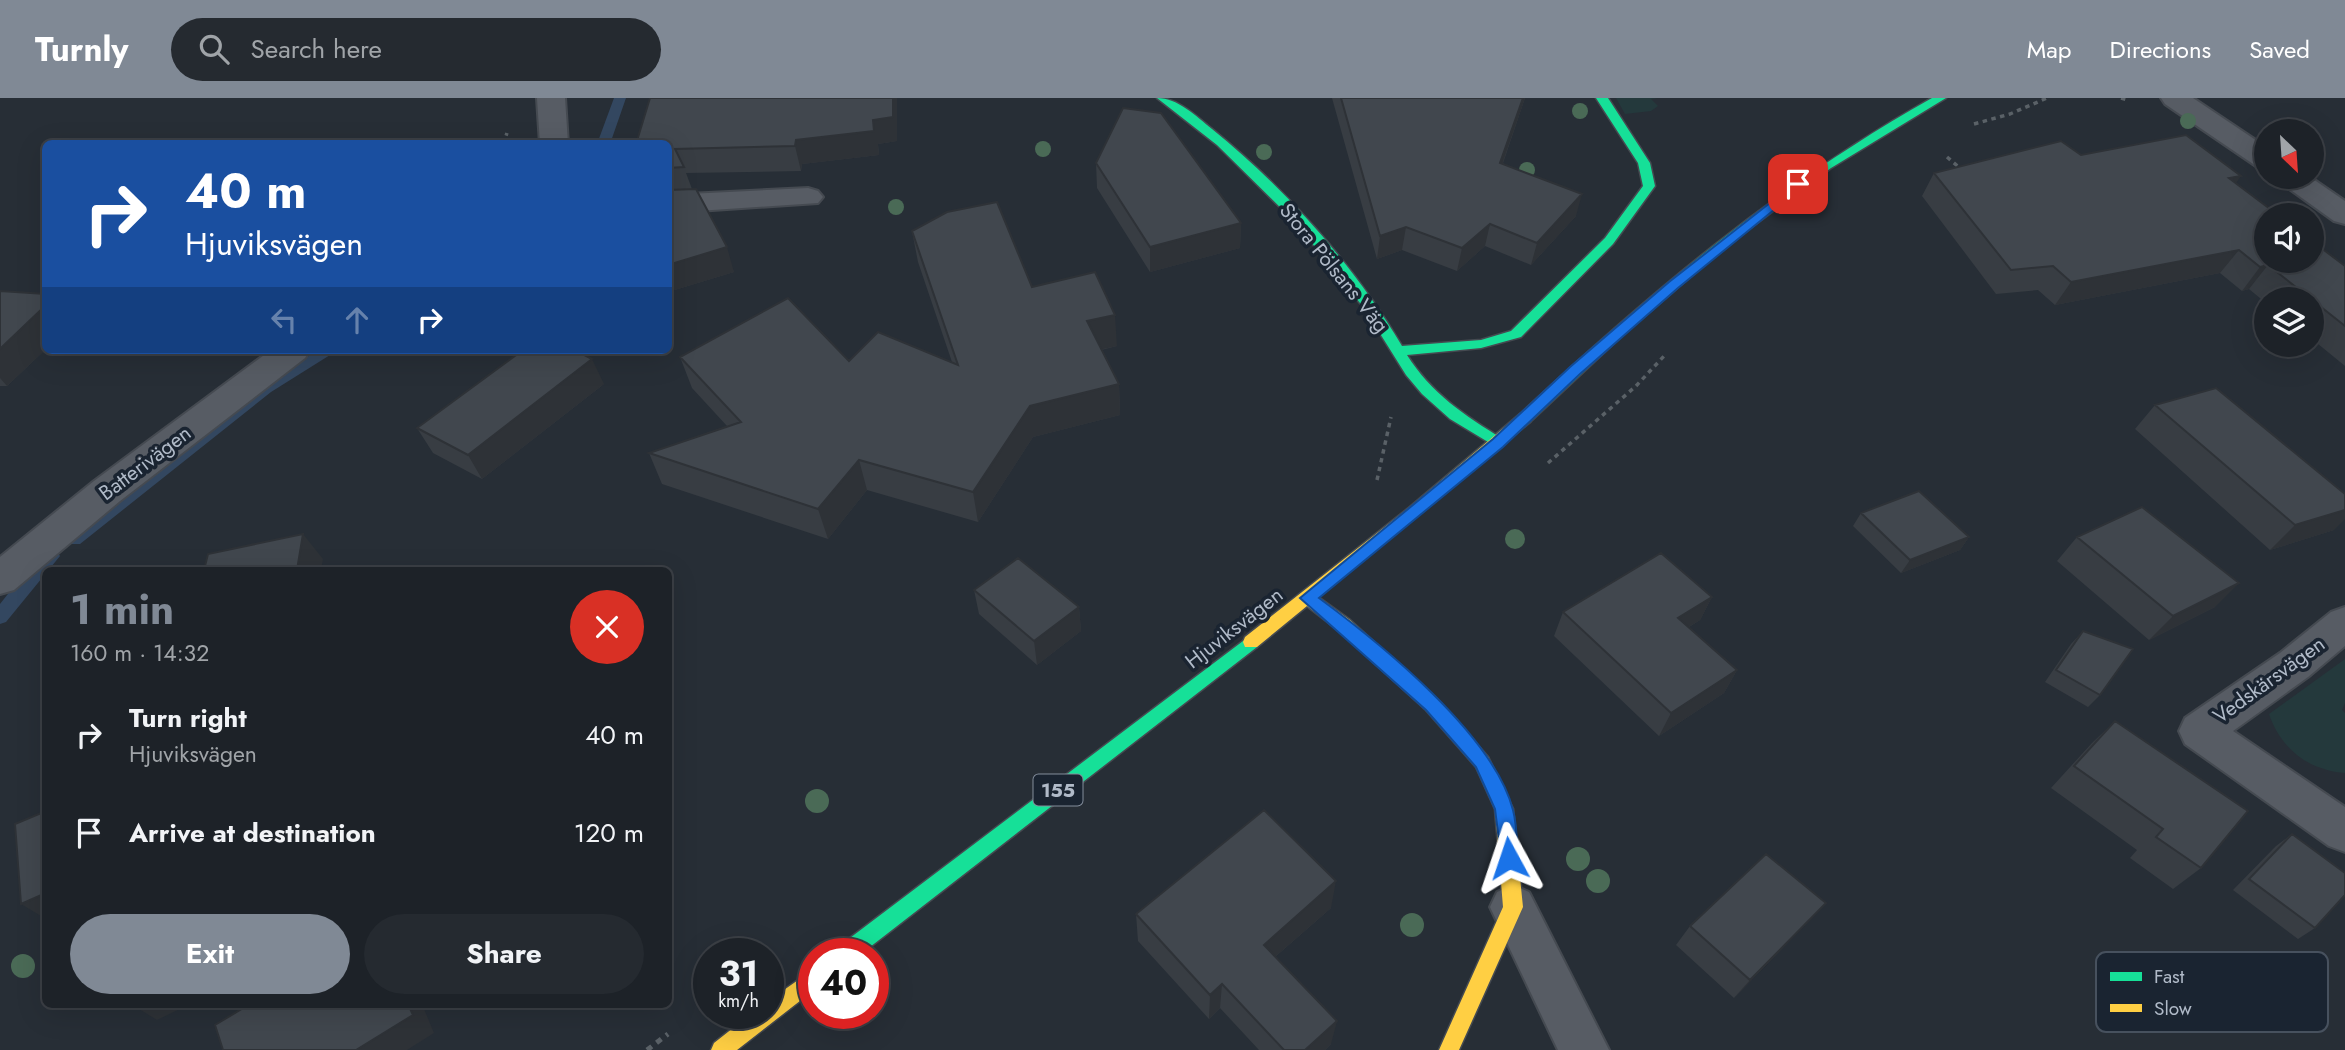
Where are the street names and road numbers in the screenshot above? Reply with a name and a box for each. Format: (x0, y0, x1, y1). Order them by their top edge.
street label: Stora Pölsans Väg (1272, 197, 1396, 339)
street label: Batterivägen (93, 418, 197, 508)
street label: Hjuviksvägen (1179, 580, 1289, 676)
street label: Vedskärsvägen (2207, 629, 2331, 731)
road number: 155 (1034, 775, 1082, 806)

